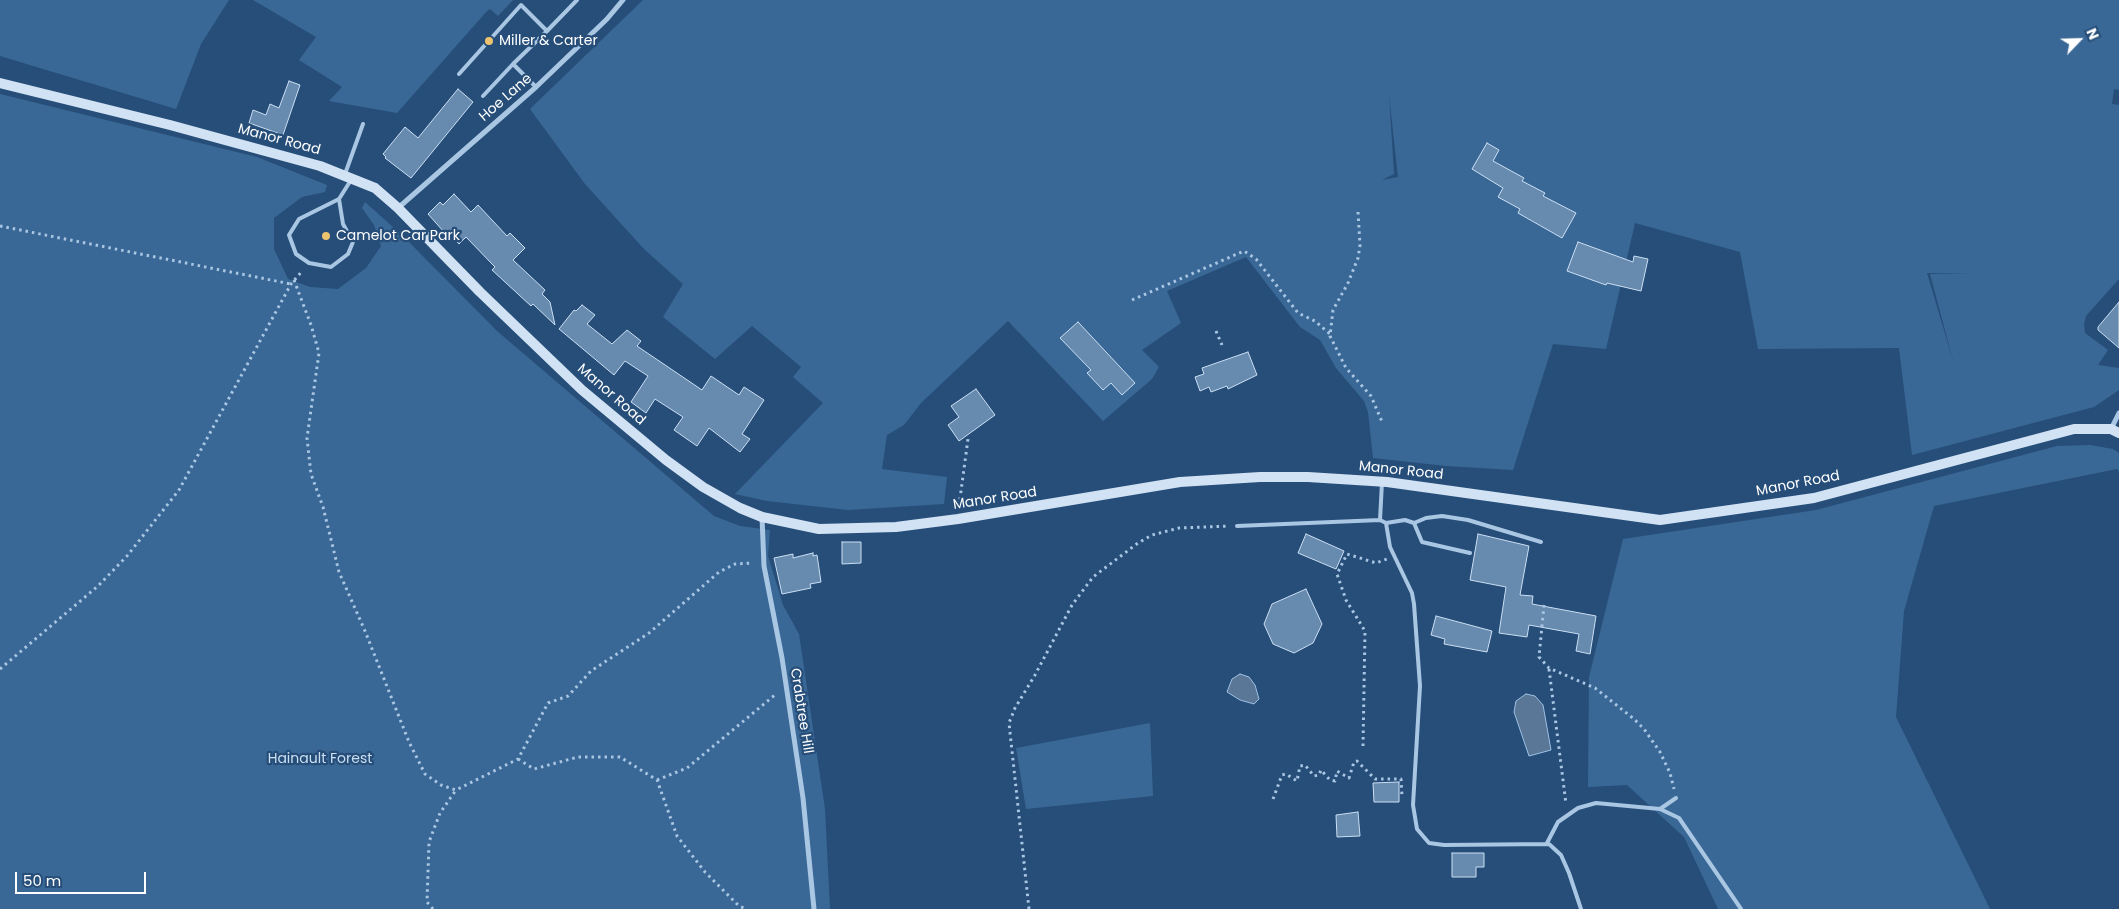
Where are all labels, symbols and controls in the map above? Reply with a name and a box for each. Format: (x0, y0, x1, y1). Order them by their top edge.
north arrow (2054, 15, 2104, 65)
text: N (2081, 25, 2104, 43)
place label: Miller & Carter (499, 33, 598, 49)
marker: Miller & Carter (483, 35, 495, 47)
street label: Hoe Lane (476, 71, 536, 125)
street label: Manor Road (236, 121, 322, 159)
place label: Camelot Car Park (336, 228, 460, 244)
marker: Camelot Car Park (320, 230, 332, 242)
street label: Manor Road (573, 361, 649, 429)
street label: Manor Road (1358, 458, 1444, 484)
street label: Manor Road (1755, 468, 1841, 500)
street label: Manor Road (952, 484, 1038, 514)
street label: Crabtree Hill (786, 667, 816, 755)
park label: Hainault Forest (268, 751, 372, 767)
scale bar (18, 862, 149, 894)
text: 50 m (23, 870, 61, 891)

